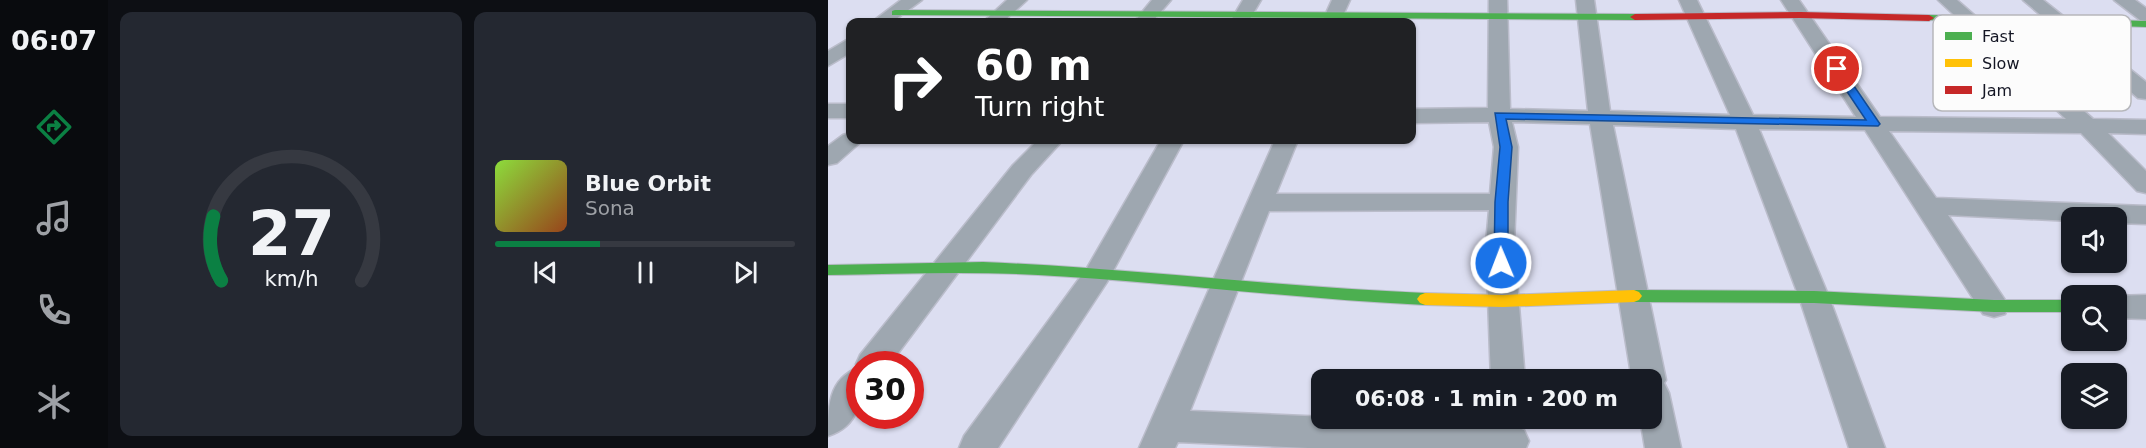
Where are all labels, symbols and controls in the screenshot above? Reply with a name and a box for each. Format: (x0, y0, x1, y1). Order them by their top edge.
legend (1933, 15, 2131, 111)
text: 06:07 (11, 25, 97, 56)
text: Fast (1982, 27, 2014, 46)
text: 60 m (975, 41, 1092, 90)
icon: right (876, 42, 954, 120)
pin (1811, 43, 1862, 94)
icon: arrive (1820, 52, 1853, 85)
text: Slow (1982, 54, 2019, 73)
text: Jam (1981, 81, 2012, 100)
text: Turn right (975, 91, 1104, 122)
icon: directions (33, 106, 75, 148)
text: Blue Orbit (585, 171, 711, 196)
text: Sona (585, 196, 635, 220)
icon: music (33, 197, 75, 239)
text: 27 (248, 197, 334, 270)
map controls (2061, 207, 2127, 429)
button: sound (2061, 207, 2127, 273)
position arrow (1469, 231, 1533, 295)
icon: previous (529, 256, 562, 289)
icon: pause (629, 256, 662, 289)
icon: next (729, 256, 762, 289)
text: km/h (264, 266, 318, 291)
button: search (2061, 285, 2127, 351)
icon: phone (33, 289, 75, 331)
speed limit sign: 30 (846, 351, 924, 429)
button: layers (2061, 363, 2127, 429)
icon: climate (33, 381, 75, 423)
text: 06:08 · 1 min · 200 m (1355, 386, 1618, 411)

